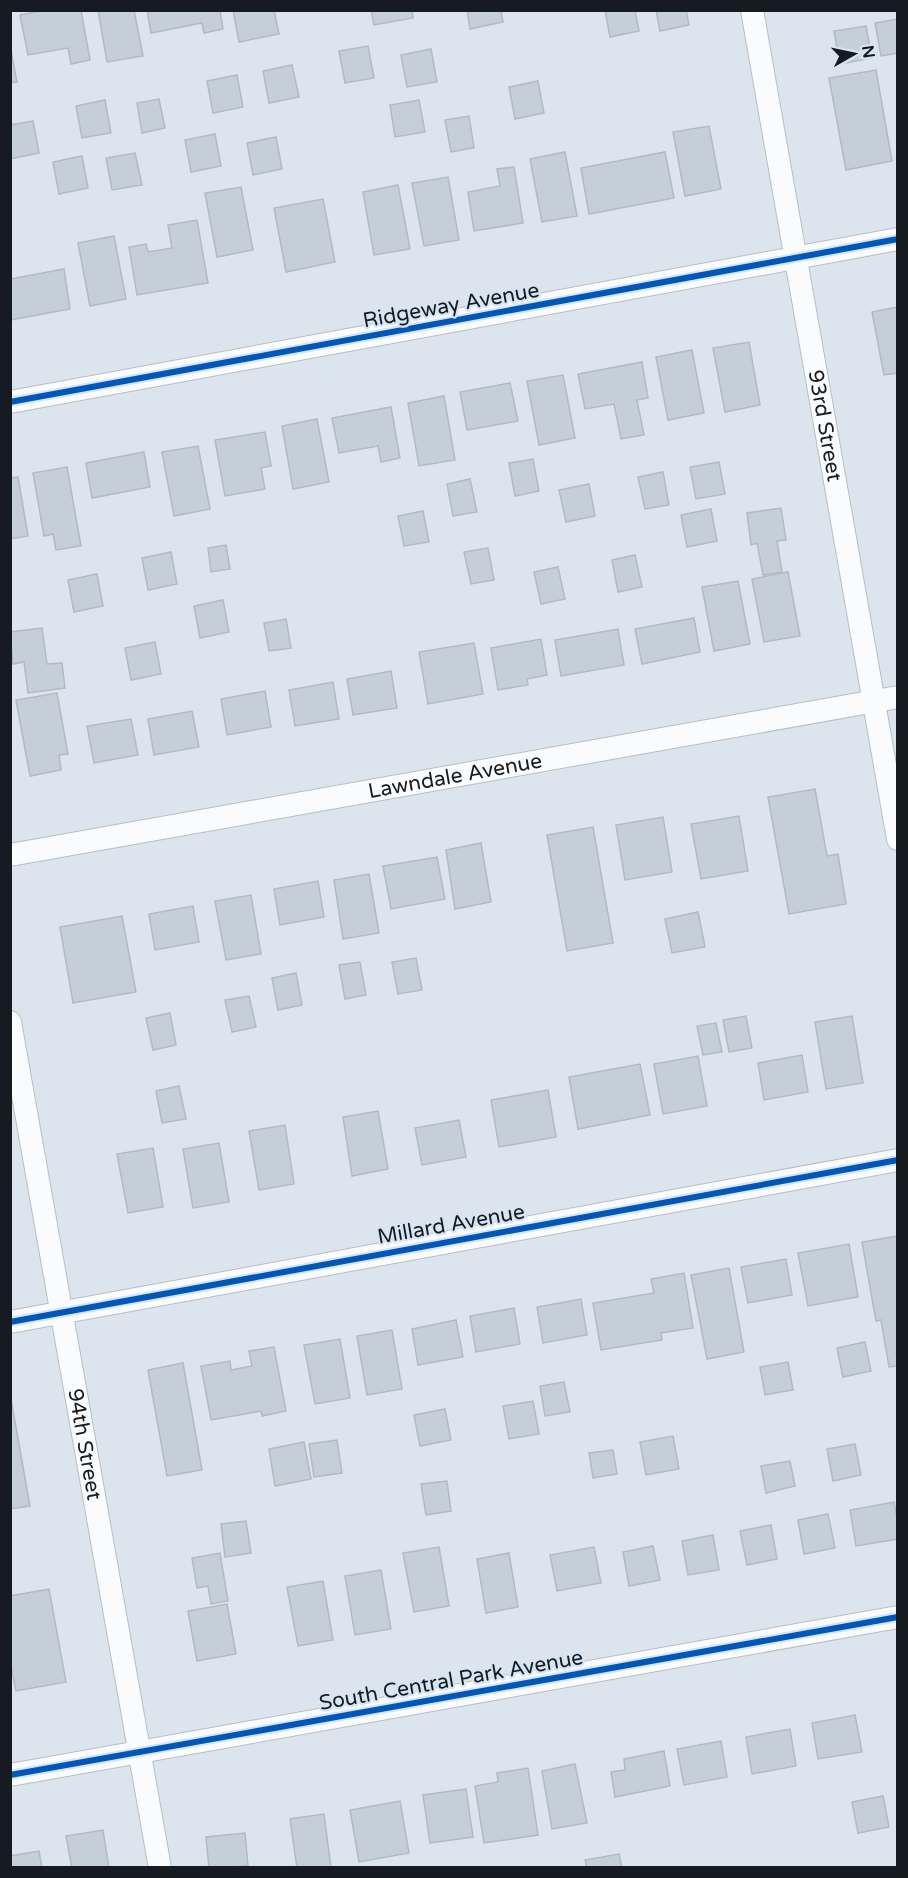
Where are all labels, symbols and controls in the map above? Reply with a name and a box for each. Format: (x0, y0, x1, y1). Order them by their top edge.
north arrow (824, 24, 884, 84)
text: N (857, 44, 879, 60)
street label: Ridgeway Avenue (361, 278, 541, 333)
street label: 93rd Street (803, 368, 847, 483)
street label: Lawndale Avenue (366, 749, 544, 804)
street label: Millard Avenue (375, 1199, 527, 1250)
street label: 94th Street (62, 1387, 107, 1502)
street label: South Central Park Avenue (317, 1645, 585, 1716)

